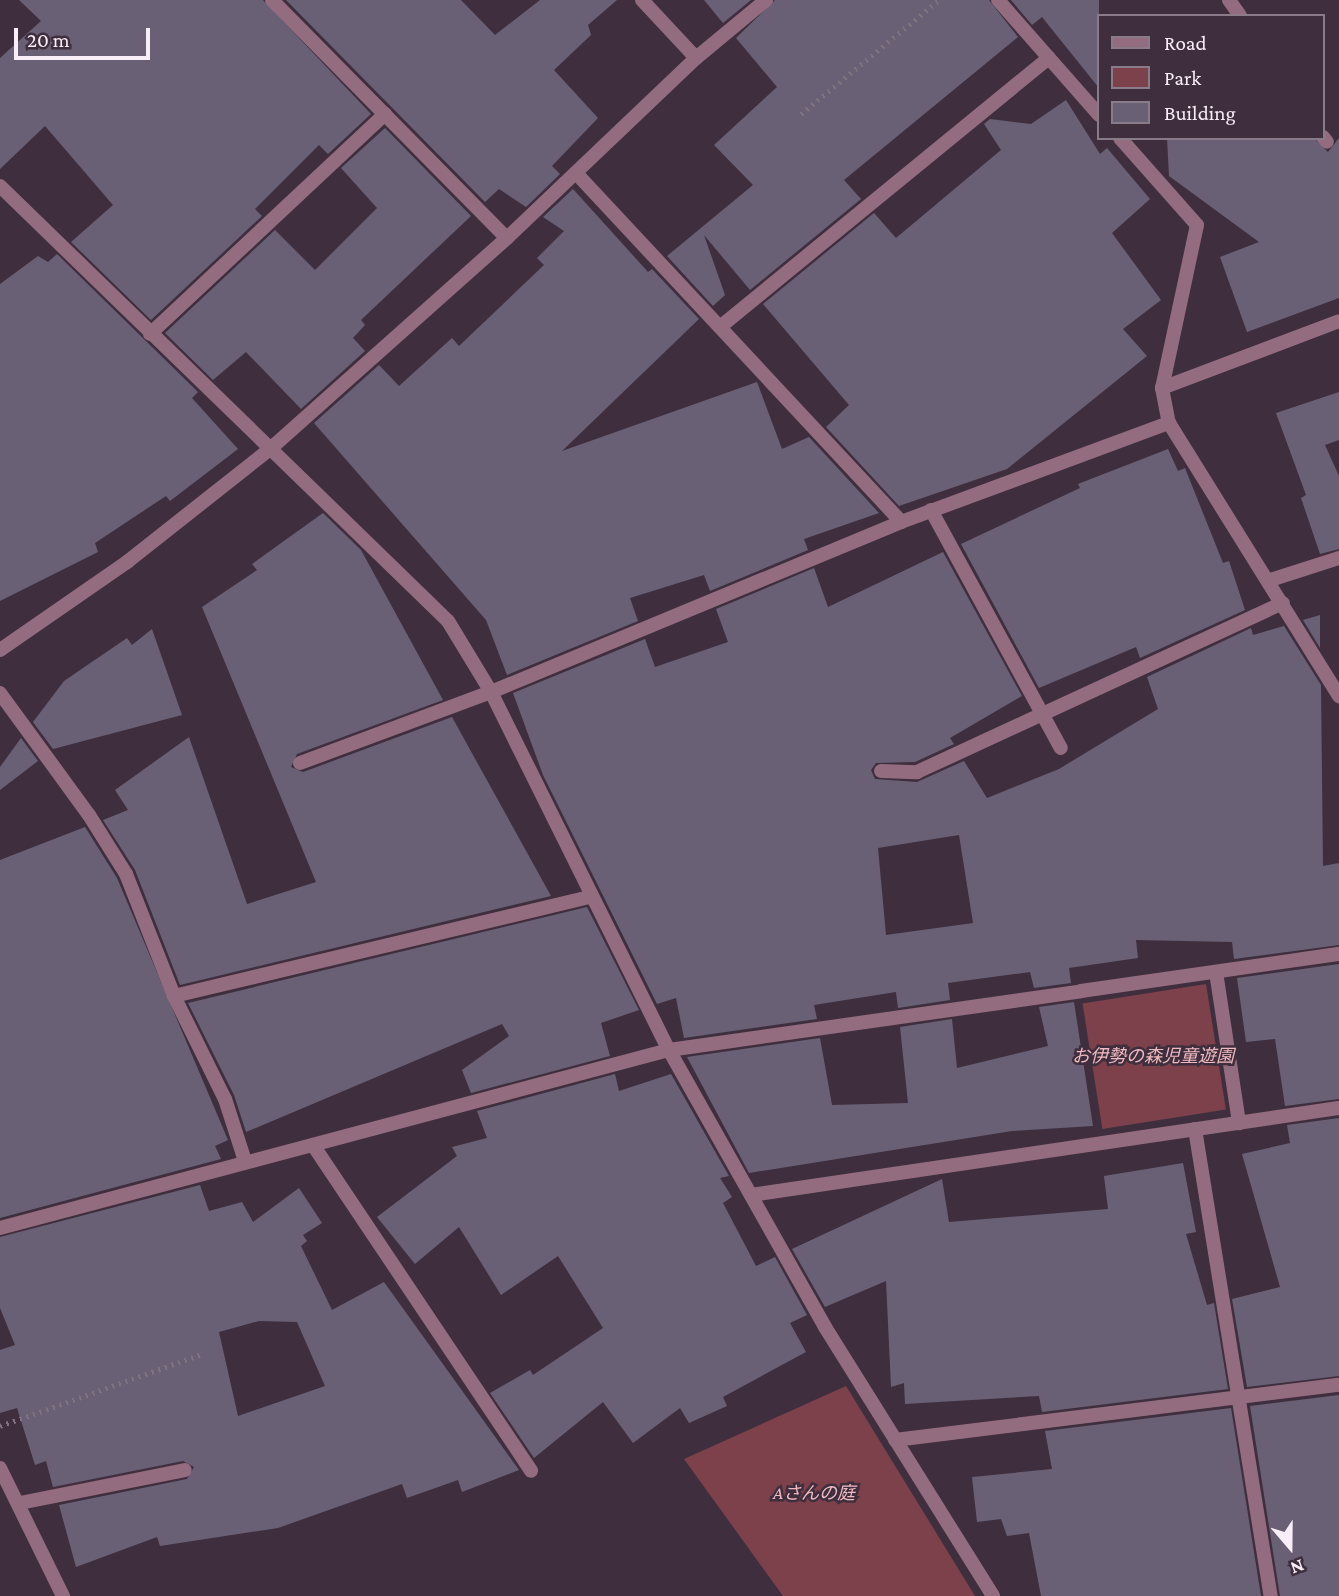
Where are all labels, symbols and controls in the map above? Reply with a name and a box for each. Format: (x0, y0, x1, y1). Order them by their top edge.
scale bar (18, 14, 154, 58)
legend (1098, 14, 1325, 140)
text: 20 m (27, 28, 70, 52)
text: Road (1164, 31, 1207, 55)
text: Park (1164, 66, 1201, 90)
text: Building (1164, 101, 1236, 125)
park label: お伊勢の森児童遊園 (1072, 1045, 1234, 1067)
park label: Aさんの庭 (773, 1482, 855, 1504)
north arrow (1255, 1512, 1325, 1582)
text: N (1288, 1555, 1307, 1579)

